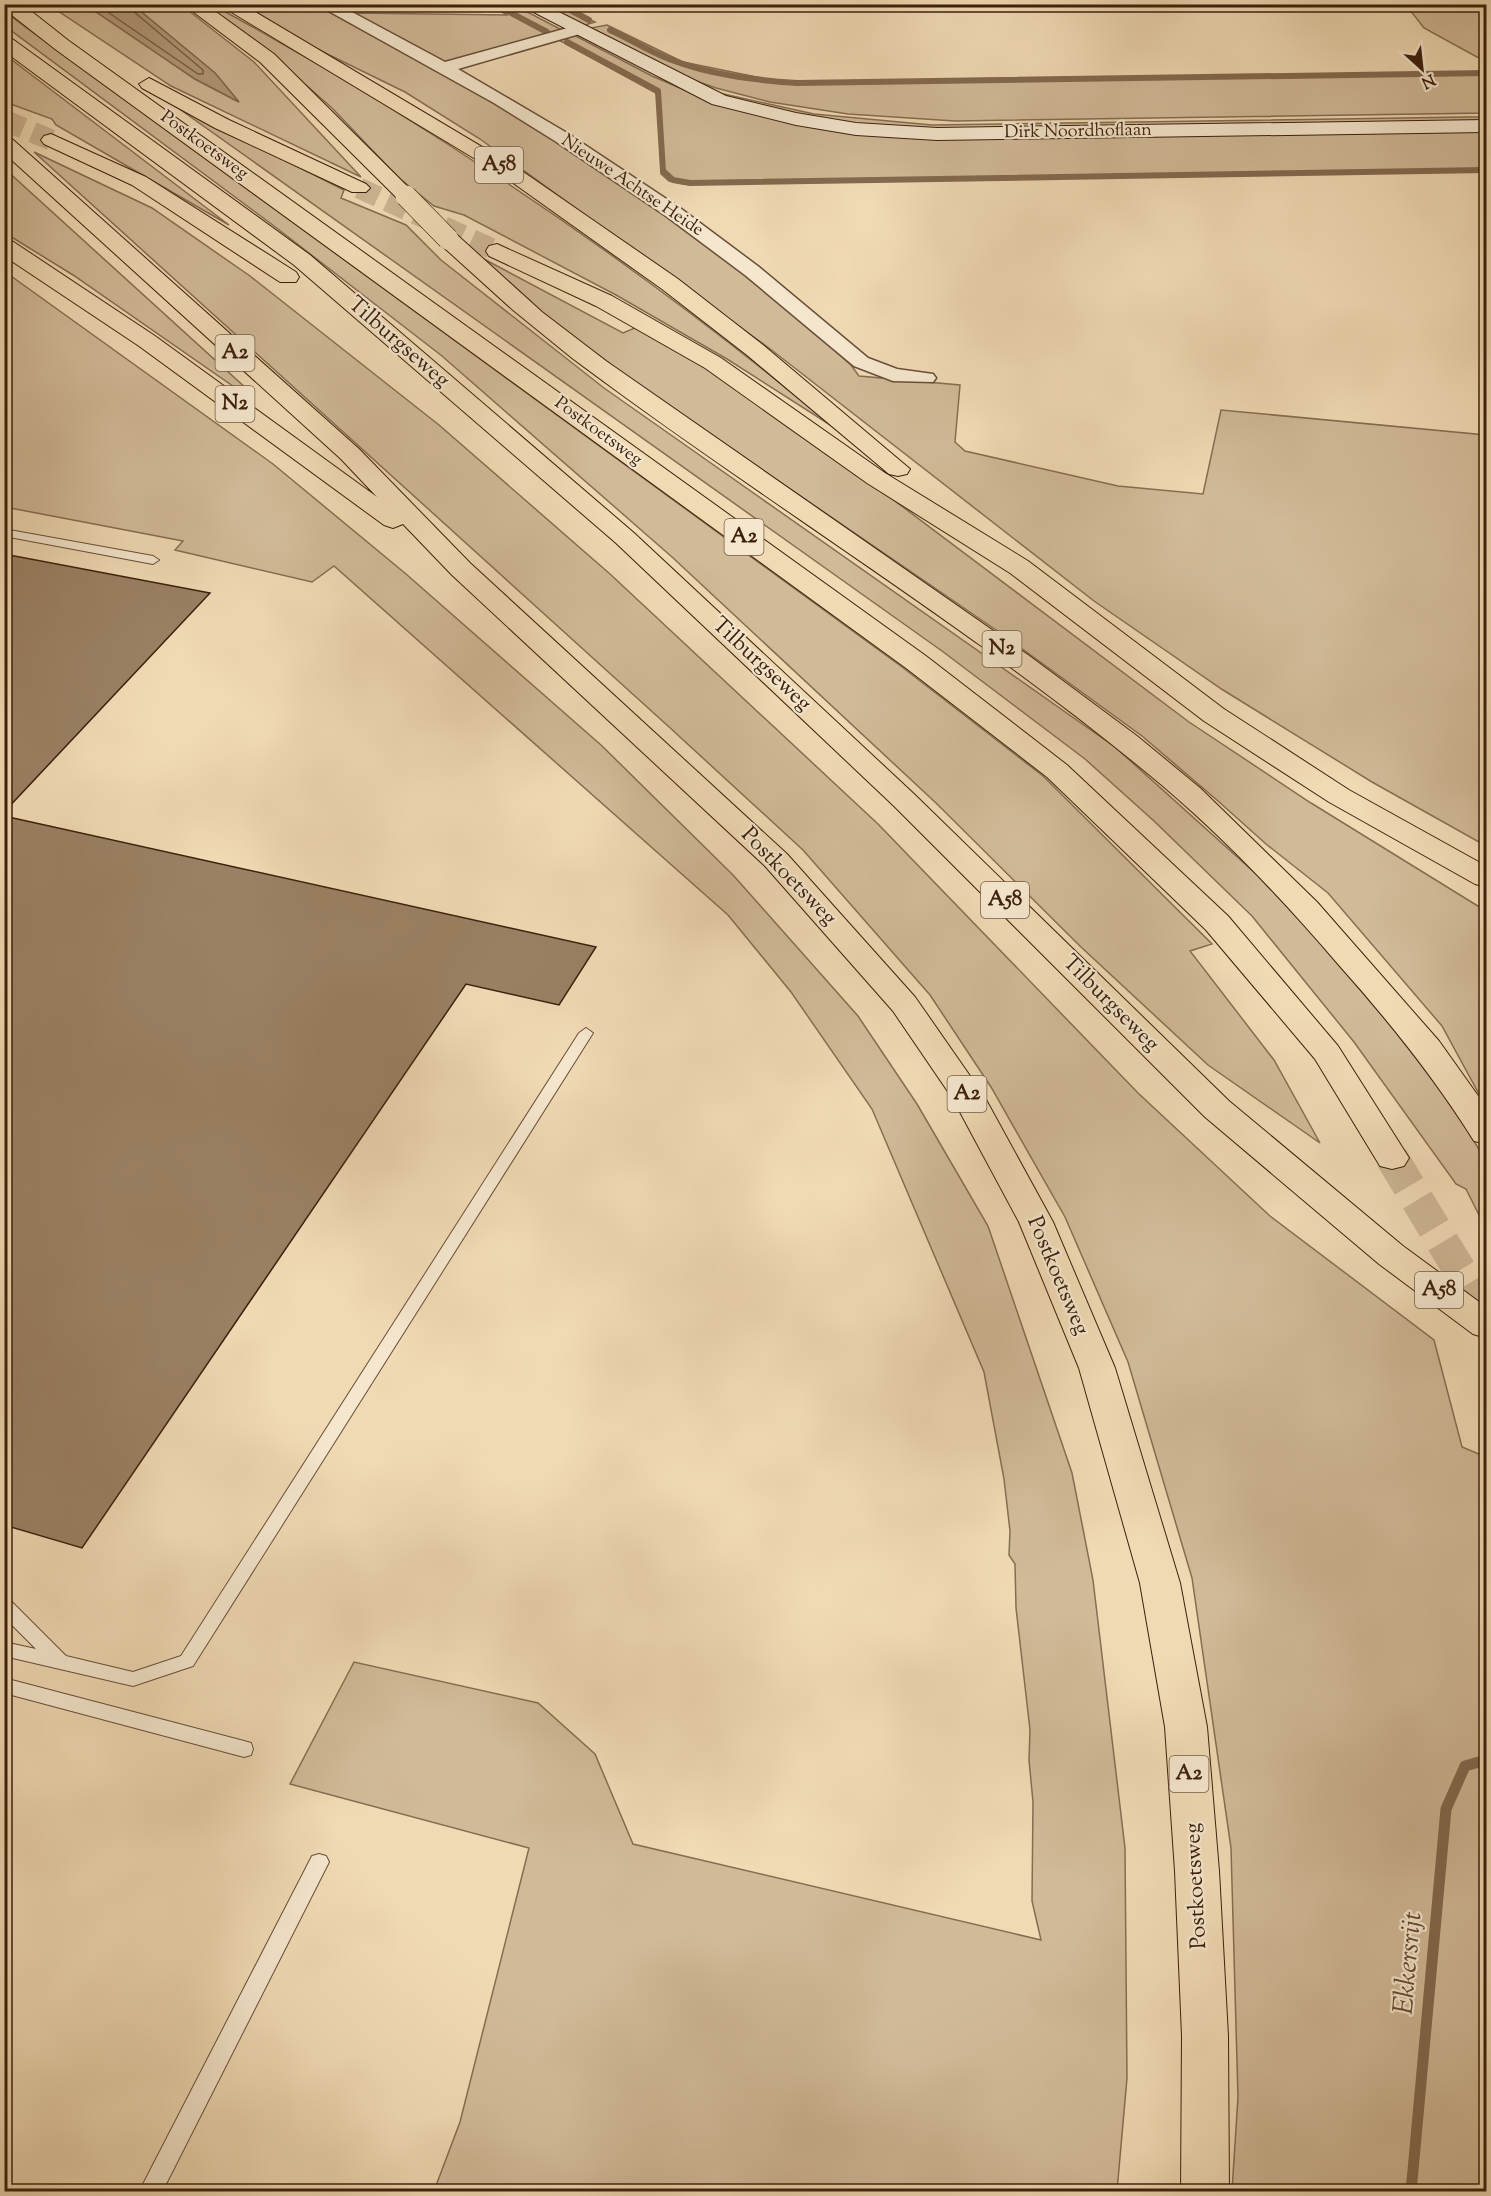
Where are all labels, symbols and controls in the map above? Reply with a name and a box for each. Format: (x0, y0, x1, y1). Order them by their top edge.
north arrow (1392, 39, 1452, 99)
text: N (1417, 67, 1439, 93)
street label: Postkoetsweg (155, 105, 254, 187)
street label: Dirk Noordhoflaan (1004, 118, 1152, 146)
street label: Nieuwe Achtse Heide (556, 129, 708, 243)
road number: A58 (475, 147, 523, 183)
street label: Tilburgseweg (340, 290, 456, 397)
road number: A2 (216, 335, 254, 371)
road number: N2 (216, 386, 254, 422)
street label: Postkoetsweg (549, 391, 648, 473)
road number: A2 (724, 519, 764, 555)
street label: Tilburgseweg (704, 610, 818, 720)
road number: N2 (982, 631, 1022, 667)
street label: Postkoetsweg (733, 820, 844, 934)
road number: A58 (981, 882, 1029, 918)
street label: Tilburgseweg (1054, 948, 1166, 1060)
road number: A2 (948, 1076, 986, 1112)
street label: Postkoetsweg (1018, 1212, 1097, 1341)
road number: A58 (1415, 1272, 1463, 1308)
road number: A2 (1170, 1756, 1208, 1792)
street label: Postkoetsweg (1178, 1822, 1216, 1950)
water label: Ekkersrijt (1385, 1910, 1433, 2016)

